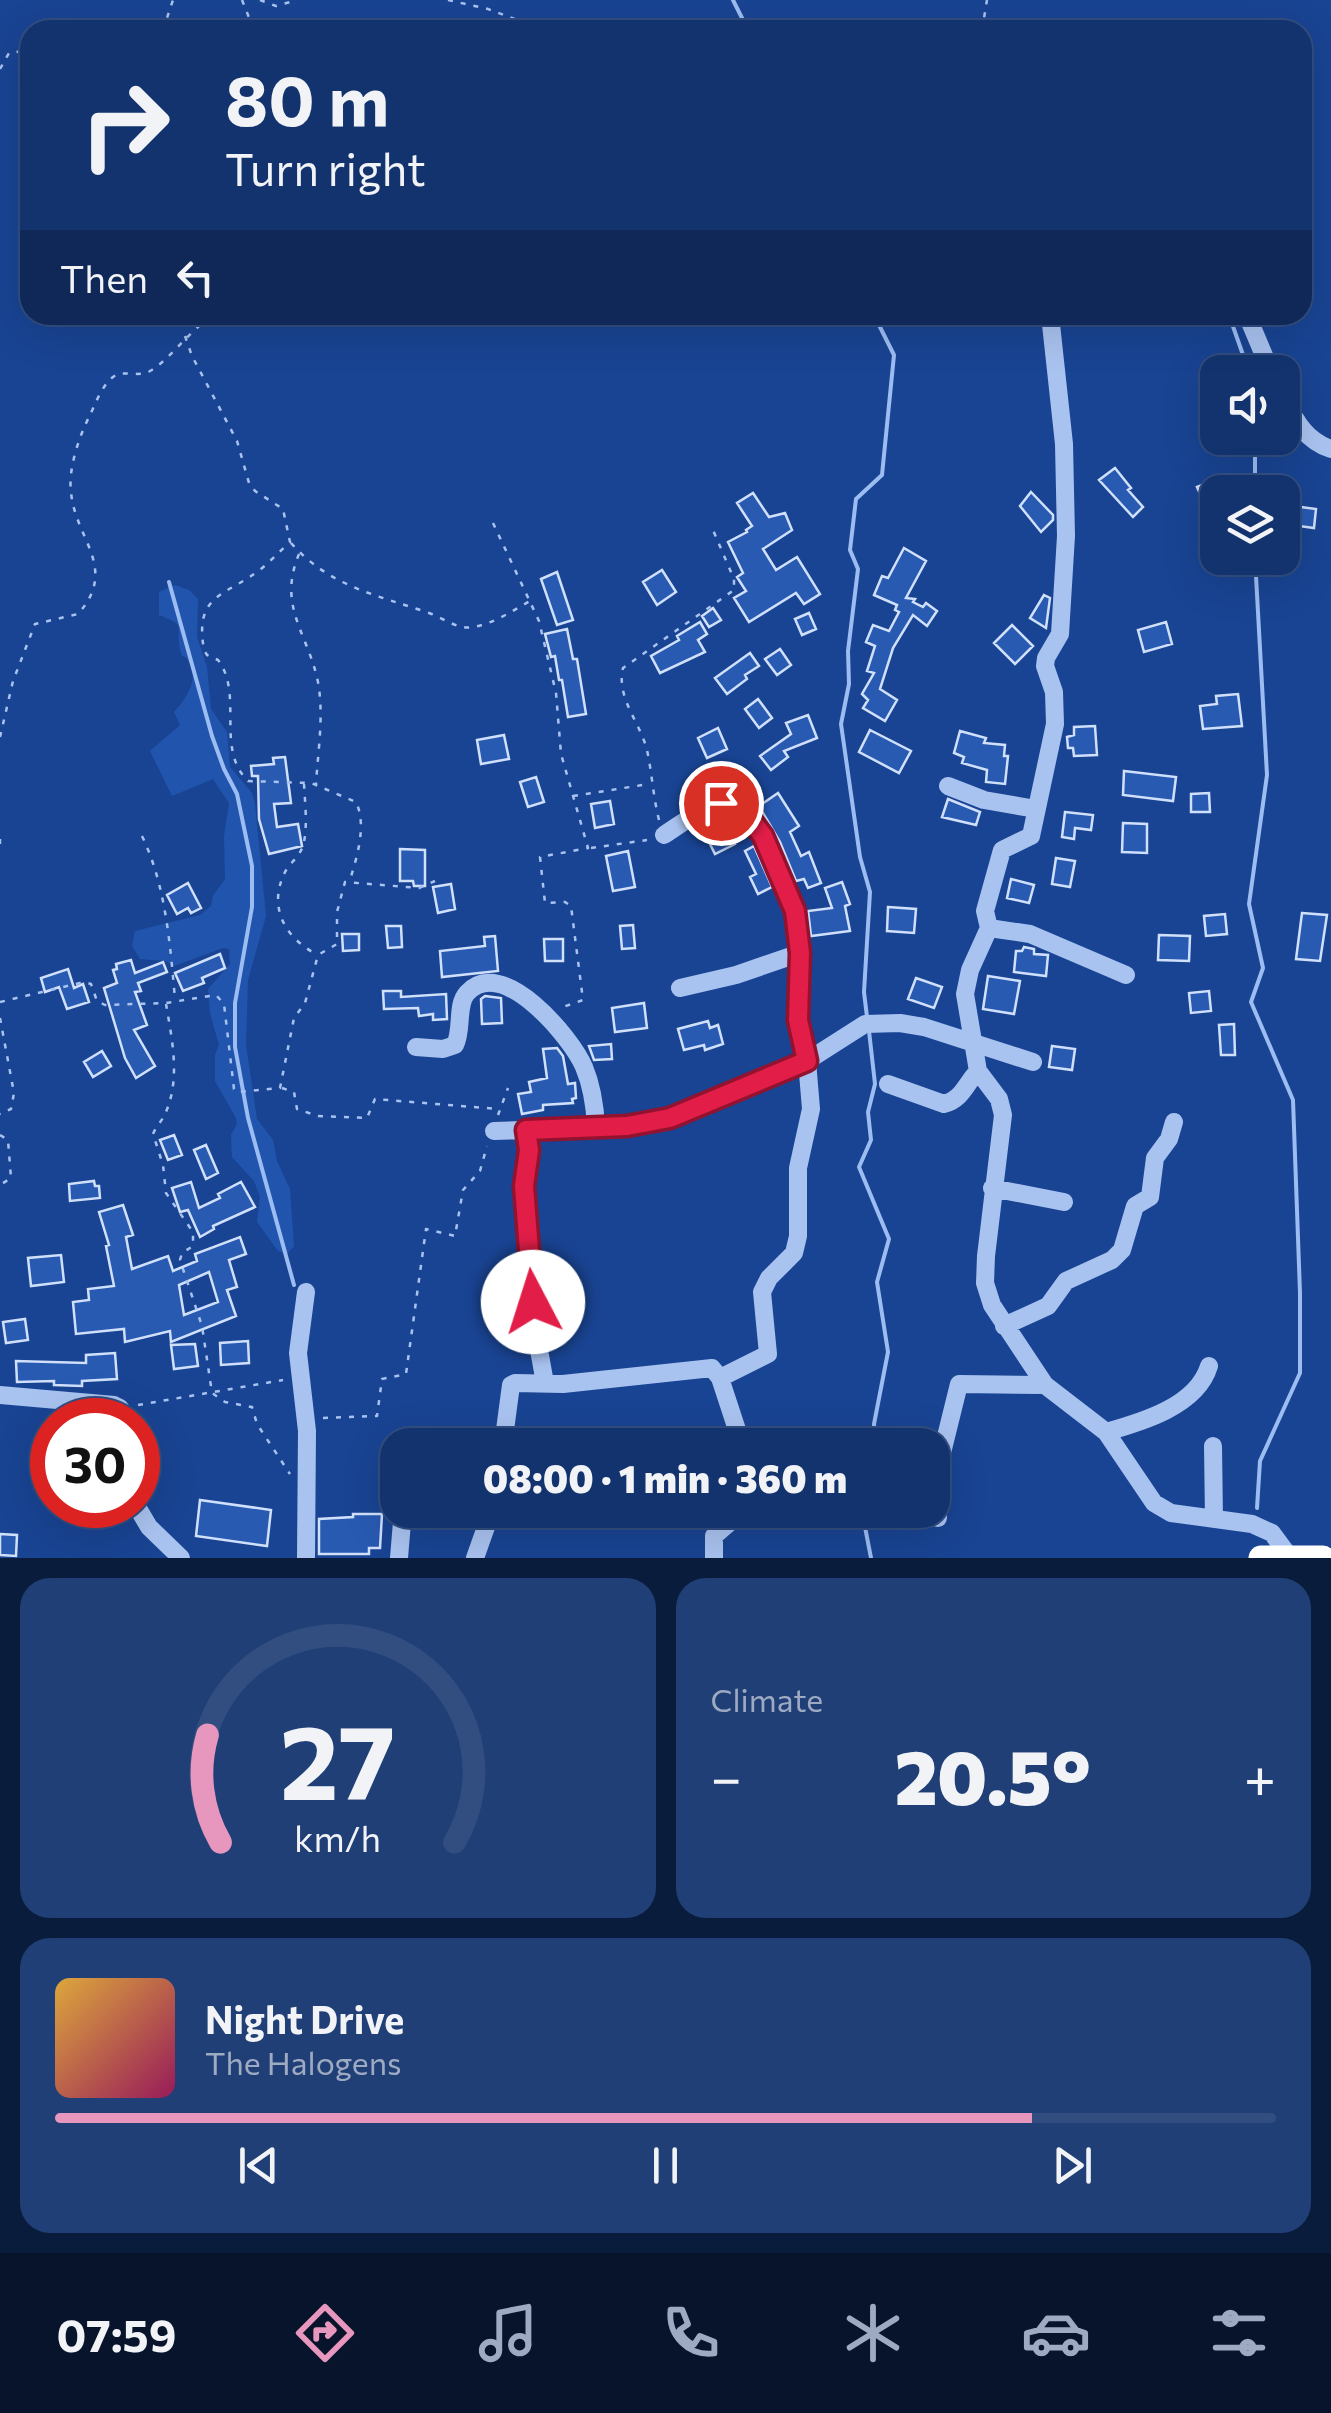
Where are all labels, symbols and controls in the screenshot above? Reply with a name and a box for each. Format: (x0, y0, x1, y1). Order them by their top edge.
text: 80 m (225, 55, 389, 140)
icon: right (60, 60, 190, 190)
text: Turn right (225, 140, 426, 195)
icon: left (168, 250, 223, 305)
text: Then (60, 254, 148, 301)
map controls (1200, 355, 1300, 575)
button: sound (1200, 355, 1300, 455)
button: layers (1200, 475, 1300, 575)
pin (679, 761, 764, 846)
icon: arrive (694, 776, 749, 831)
position arrow (481, 1250, 585, 1354)
speed limit sign: 30 (30, 1398, 160, 1528)
text: 08:00 · 1 min · 360 m (483, 1454, 847, 1501)
text: Climate (711, 1679, 823, 1719)
text: 27 (280, 1694, 396, 1821)
text: 20.5° (894, 1729, 1091, 1820)
text: − (711, 1742, 742, 1809)
text: + (1244, 1742, 1276, 1809)
text: km/h (294, 1816, 381, 1859)
text: Night Drive (205, 1995, 404, 2042)
text: The Halogens (205, 2042, 402, 2082)
icon: previous (231, 2138, 286, 2193)
icon: pause (638, 2138, 693, 2193)
icon: next (1045, 2138, 1100, 2193)
icon: directions (290, 2298, 360, 2368)
icon: music (473, 2298, 543, 2368)
icon: phone (656, 2298, 726, 2368)
icon: climate (838, 2298, 908, 2368)
icon: car (1021, 2298, 1091, 2368)
icon: filters (1204, 2298, 1274, 2368)
text: 07:59 (56, 2306, 177, 2361)

